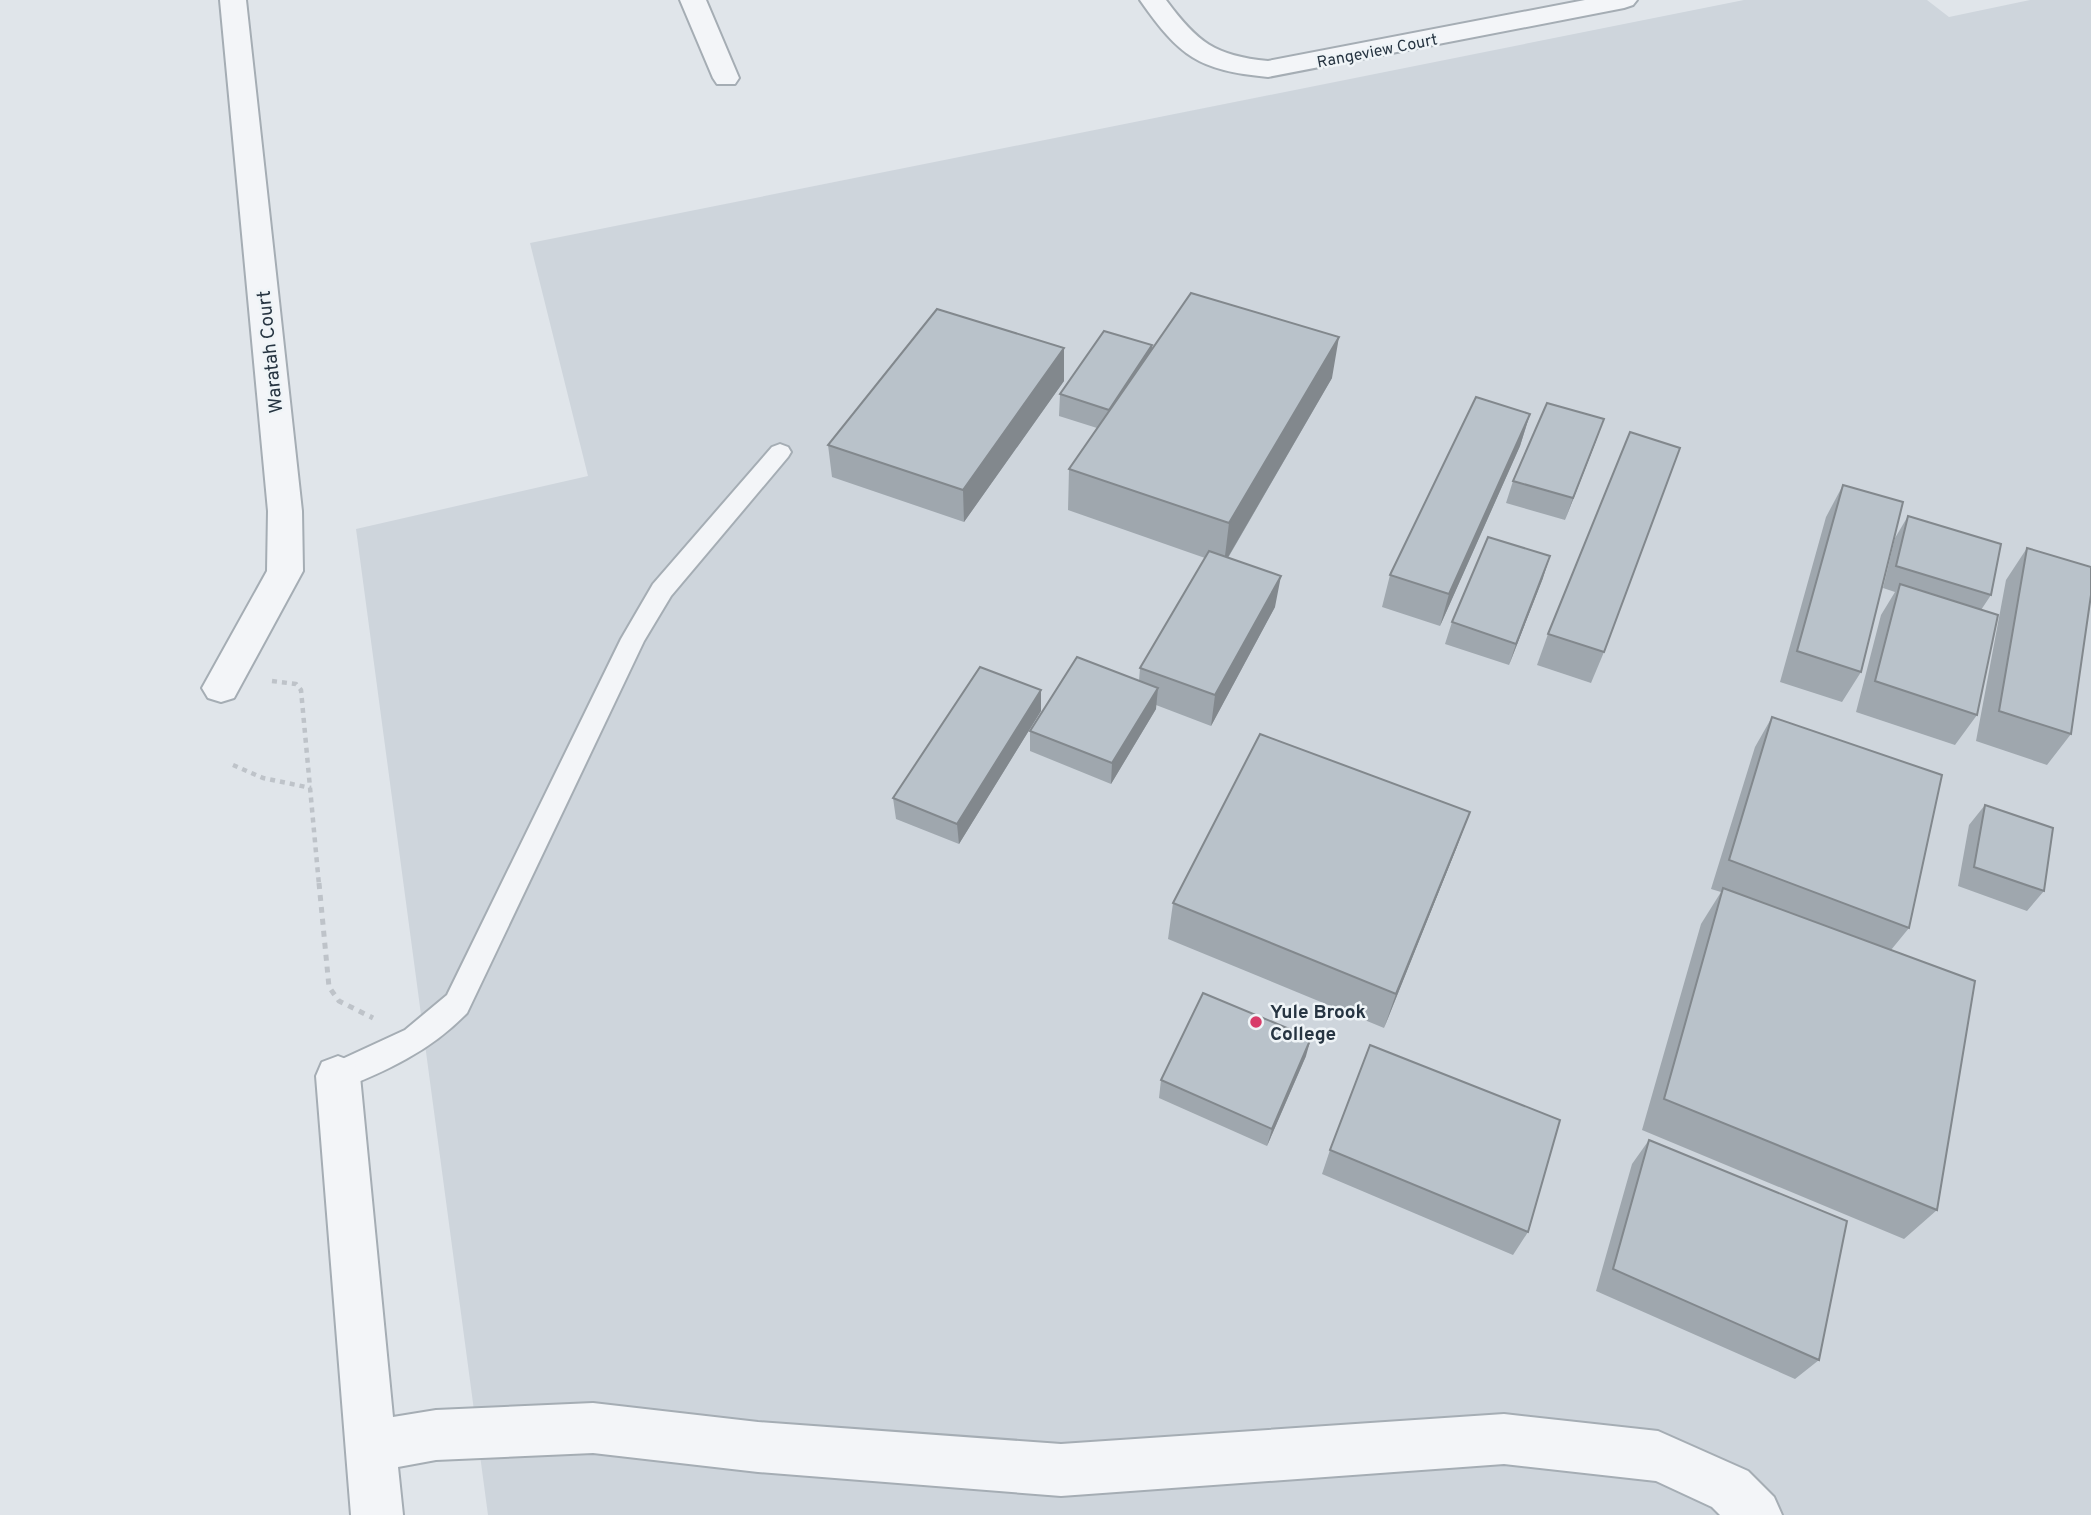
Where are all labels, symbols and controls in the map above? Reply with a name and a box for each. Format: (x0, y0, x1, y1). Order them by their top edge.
street label: Rangeview Court (1315, 30, 1439, 73)
street label: Waratah Court (253, 289, 289, 414)
place label: Yule Brook College (1270, 1001, 1367, 1047)
marker: Yule Brook College (1248, 1014, 1264, 1030)

